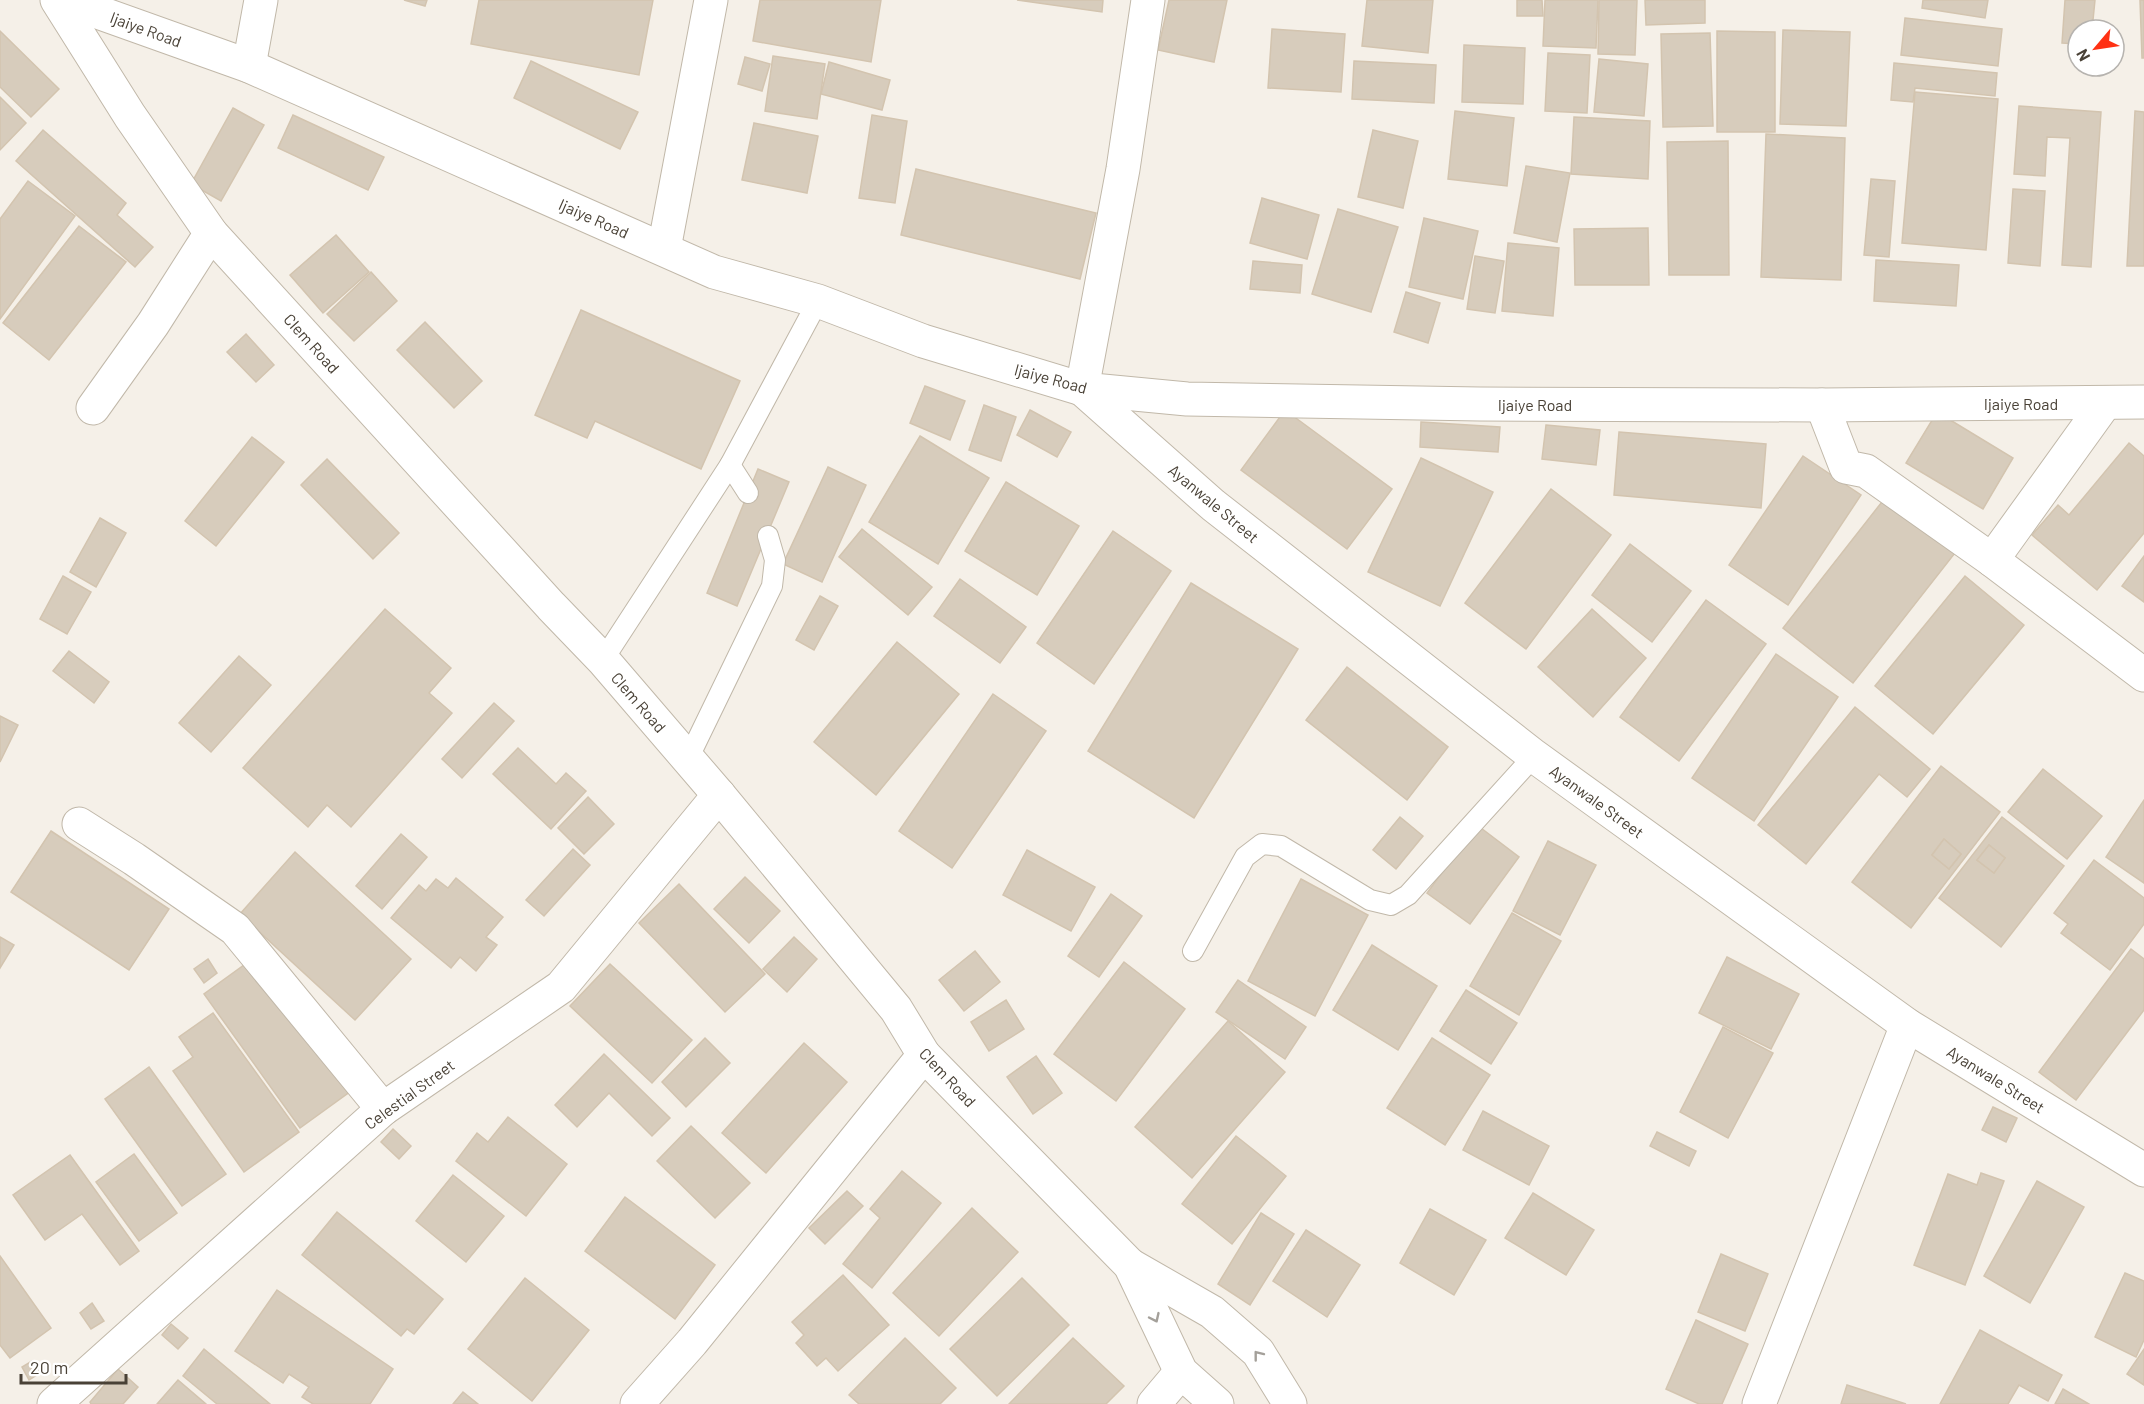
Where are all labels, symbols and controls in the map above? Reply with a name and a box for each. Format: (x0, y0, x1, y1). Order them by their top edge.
street label: Ijaiye Road (108, 7, 184, 51)
north arrow (2066, 18, 2126, 78)
text: N (2072, 46, 2093, 65)
street label: Ijaiye Road (556, 194, 632, 242)
street label: Clem Road (280, 309, 344, 377)
street label: Ijaiye Road (1013, 359, 1089, 397)
street label: Ijaiye Road (1984, 394, 2058, 413)
street label: Ijaiye Road (1498, 395, 1572, 414)
street label: Ayanwale Street (1165, 460, 1263, 546)
street label: Clem Road (608, 668, 670, 736)
street label: Ayanwale Street (1546, 760, 1648, 842)
street label: Ayanwale Street (1944, 1041, 2048, 1117)
street label: Clem Road (916, 1044, 980, 1110)
street label: Celestial Street (360, 1055, 458, 1133)
one-way arrow (1148, 1312, 1160, 1323)
scale bar (21, 1347, 126, 1385)
one-way arrow (1255, 1351, 1266, 1362)
text: 20 m (30, 1356, 68, 1378)

